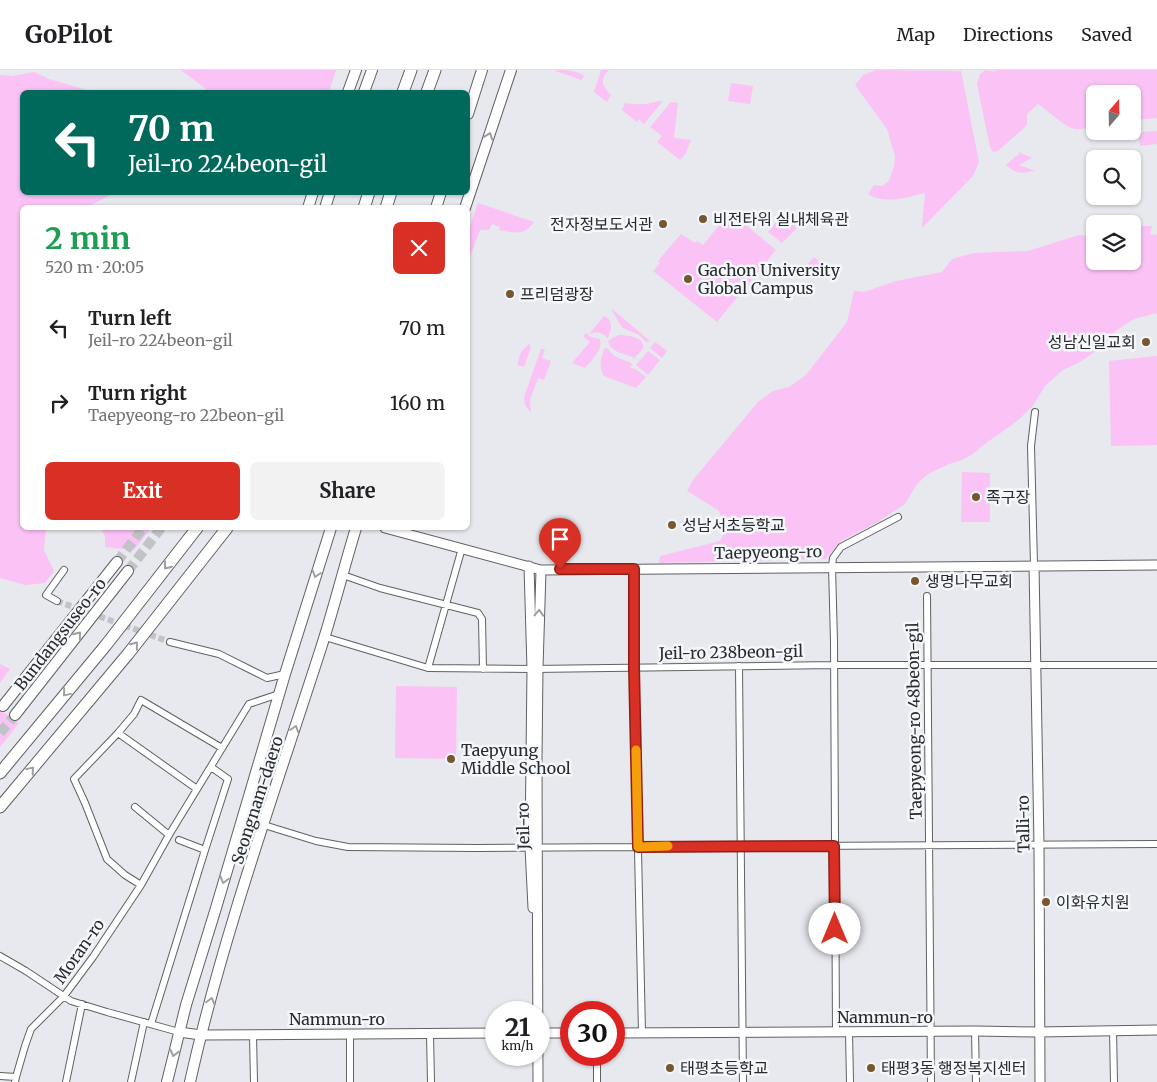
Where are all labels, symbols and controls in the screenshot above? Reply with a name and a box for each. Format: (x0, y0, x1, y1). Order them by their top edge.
text: GoPilot (25, 19, 113, 50)
text: Map (897, 23, 935, 46)
text: Directions (963, 23, 1053, 46)
text: Saved (1081, 23, 1132, 46)
north arrow (1086, 85, 1141, 140)
map controls (1086, 85, 1141, 270)
text: 70 m (128, 107, 215, 151)
icon: left (45, 110, 110, 175)
one-way arrow (483, 132, 493, 141)
text: Jeil-ro 224beon-gil (128, 150, 327, 178)
button: search (1086, 150, 1141, 205)
place label: 비전타워 실내체육관 (713, 209, 850, 229)
marker: 비전타워 실내체육관 (697, 213, 709, 225)
place label: 전자정보도서관 (550, 214, 653, 234)
button: layers (1086, 215, 1141, 270)
marker: 전자정보도서관 (657, 218, 669, 230)
text: 2 min (45, 219, 130, 257)
button: close (393, 222, 445, 274)
text: 520 m · 20:05 (45, 257, 144, 277)
place label: Gachon University Global Campus (698, 260, 841, 298)
marker: Gachon University Global Campus (682, 273, 694, 285)
place label: 프리덤광장 (520, 284, 594, 304)
marker: 프리덤광장 (504, 288, 516, 300)
text: Turn left (88, 306, 172, 330)
icon: left (45, 314, 73, 342)
text: 70 m (399, 316, 445, 340)
text: Jeil-ro 224beon-gil (88, 330, 233, 350)
place label: 성남신일교회 (1048, 332, 1136, 352)
marker: 성남신일교회 (1140, 336, 1152, 348)
text: Turn right (88, 381, 187, 405)
icon: right (45, 389, 73, 417)
text: 160 m (390, 391, 445, 415)
text: Taepyeong-ro 22beon-gil (88, 405, 284, 425)
button: Exit (45, 462, 240, 520)
button: Share (250, 462, 445, 520)
place label: 족구장 (986, 487, 1030, 507)
marker: 족구장 (970, 491, 982, 503)
place label: 성남서초등학교 (682, 515, 785, 535)
pin (539, 518, 581, 569)
marker: 성남서초등학교 (666, 519, 678, 531)
icon: arrive (546, 525, 574, 553)
street label: Taepyeong-ro (714, 541, 822, 563)
one-way arrow (165, 560, 173, 569)
one-way arrow (312, 569, 322, 578)
place label: 생명나무교회 (925, 571, 1013, 591)
street label: Bundangsuseo-ro (10, 574, 110, 694)
marker: 생명나무교회 (909, 575, 921, 587)
one-way arrow (534, 609, 545, 617)
street label: Taepyeong-ro 48beon-gil (902, 622, 926, 820)
one-way arrow (73, 632, 82, 641)
street label: Jeil-ro 238beon-gil (658, 641, 803, 663)
one-way arrow (129, 642, 137, 651)
one-way arrow (64, 687, 72, 696)
one-way arrow (289, 725, 299, 733)
street label: Seongnam-daero (227, 733, 287, 867)
place label: Taepyung Middle School (461, 740, 571, 778)
marker: Taepyung Middle School (445, 753, 457, 765)
one-way arrow (26, 766, 35, 775)
street label: Talli-ro (1012, 795, 1034, 853)
street label: Jeil-ro (513, 802, 533, 851)
one-way arrow (220, 876, 230, 884)
place label: 이화유치원 (1056, 892, 1130, 912)
marker: 이화유치원 (1040, 896, 1052, 908)
position arrow (808, 902, 860, 954)
street label: Moran-ro (49, 915, 109, 987)
one-way arrow (205, 997, 215, 1005)
speed limit sign: 30 (560, 1001, 625, 1066)
street label: Nammun-ro (837, 1007, 933, 1027)
street label: Nammun-ro (289, 1009, 385, 1029)
text: 21 (505, 1011, 530, 1043)
text: km/h (502, 1038, 533, 1053)
one-way arrow (169, 1049, 180, 1058)
place label: 태평초등학교 (680, 1058, 768, 1078)
place label: 태평3동 행정복지센터 (881, 1058, 1026, 1078)
marker: 태평초등학교 (664, 1062, 676, 1074)
marker: 태평3동 행정복지센터 (865, 1062, 877, 1074)

